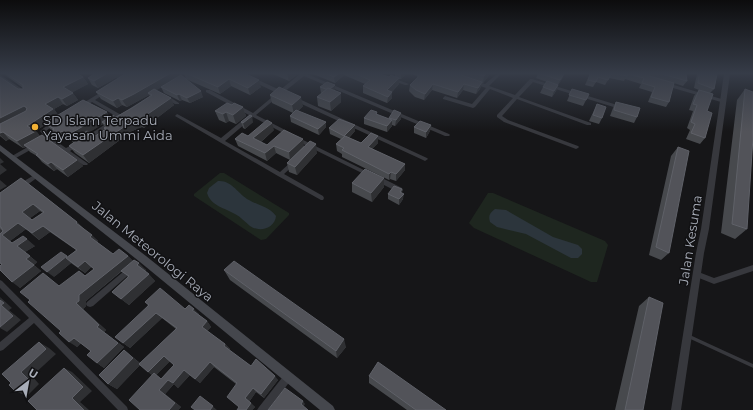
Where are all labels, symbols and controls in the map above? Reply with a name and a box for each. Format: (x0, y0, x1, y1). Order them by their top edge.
place label: SD Islam Terpadu Yayasan Ummi Aida (43, 112, 173, 143)
marker: SD Islam Terpadu Yayasan Ummi Aida (30, 122, 40, 132)
street label: Jalan Kesuma (675, 194, 705, 287)
street label: Jalan Meteorologi Raya (89, 197, 217, 305)
north arrow (8, 362, 48, 402)
text: U (26, 365, 40, 382)

